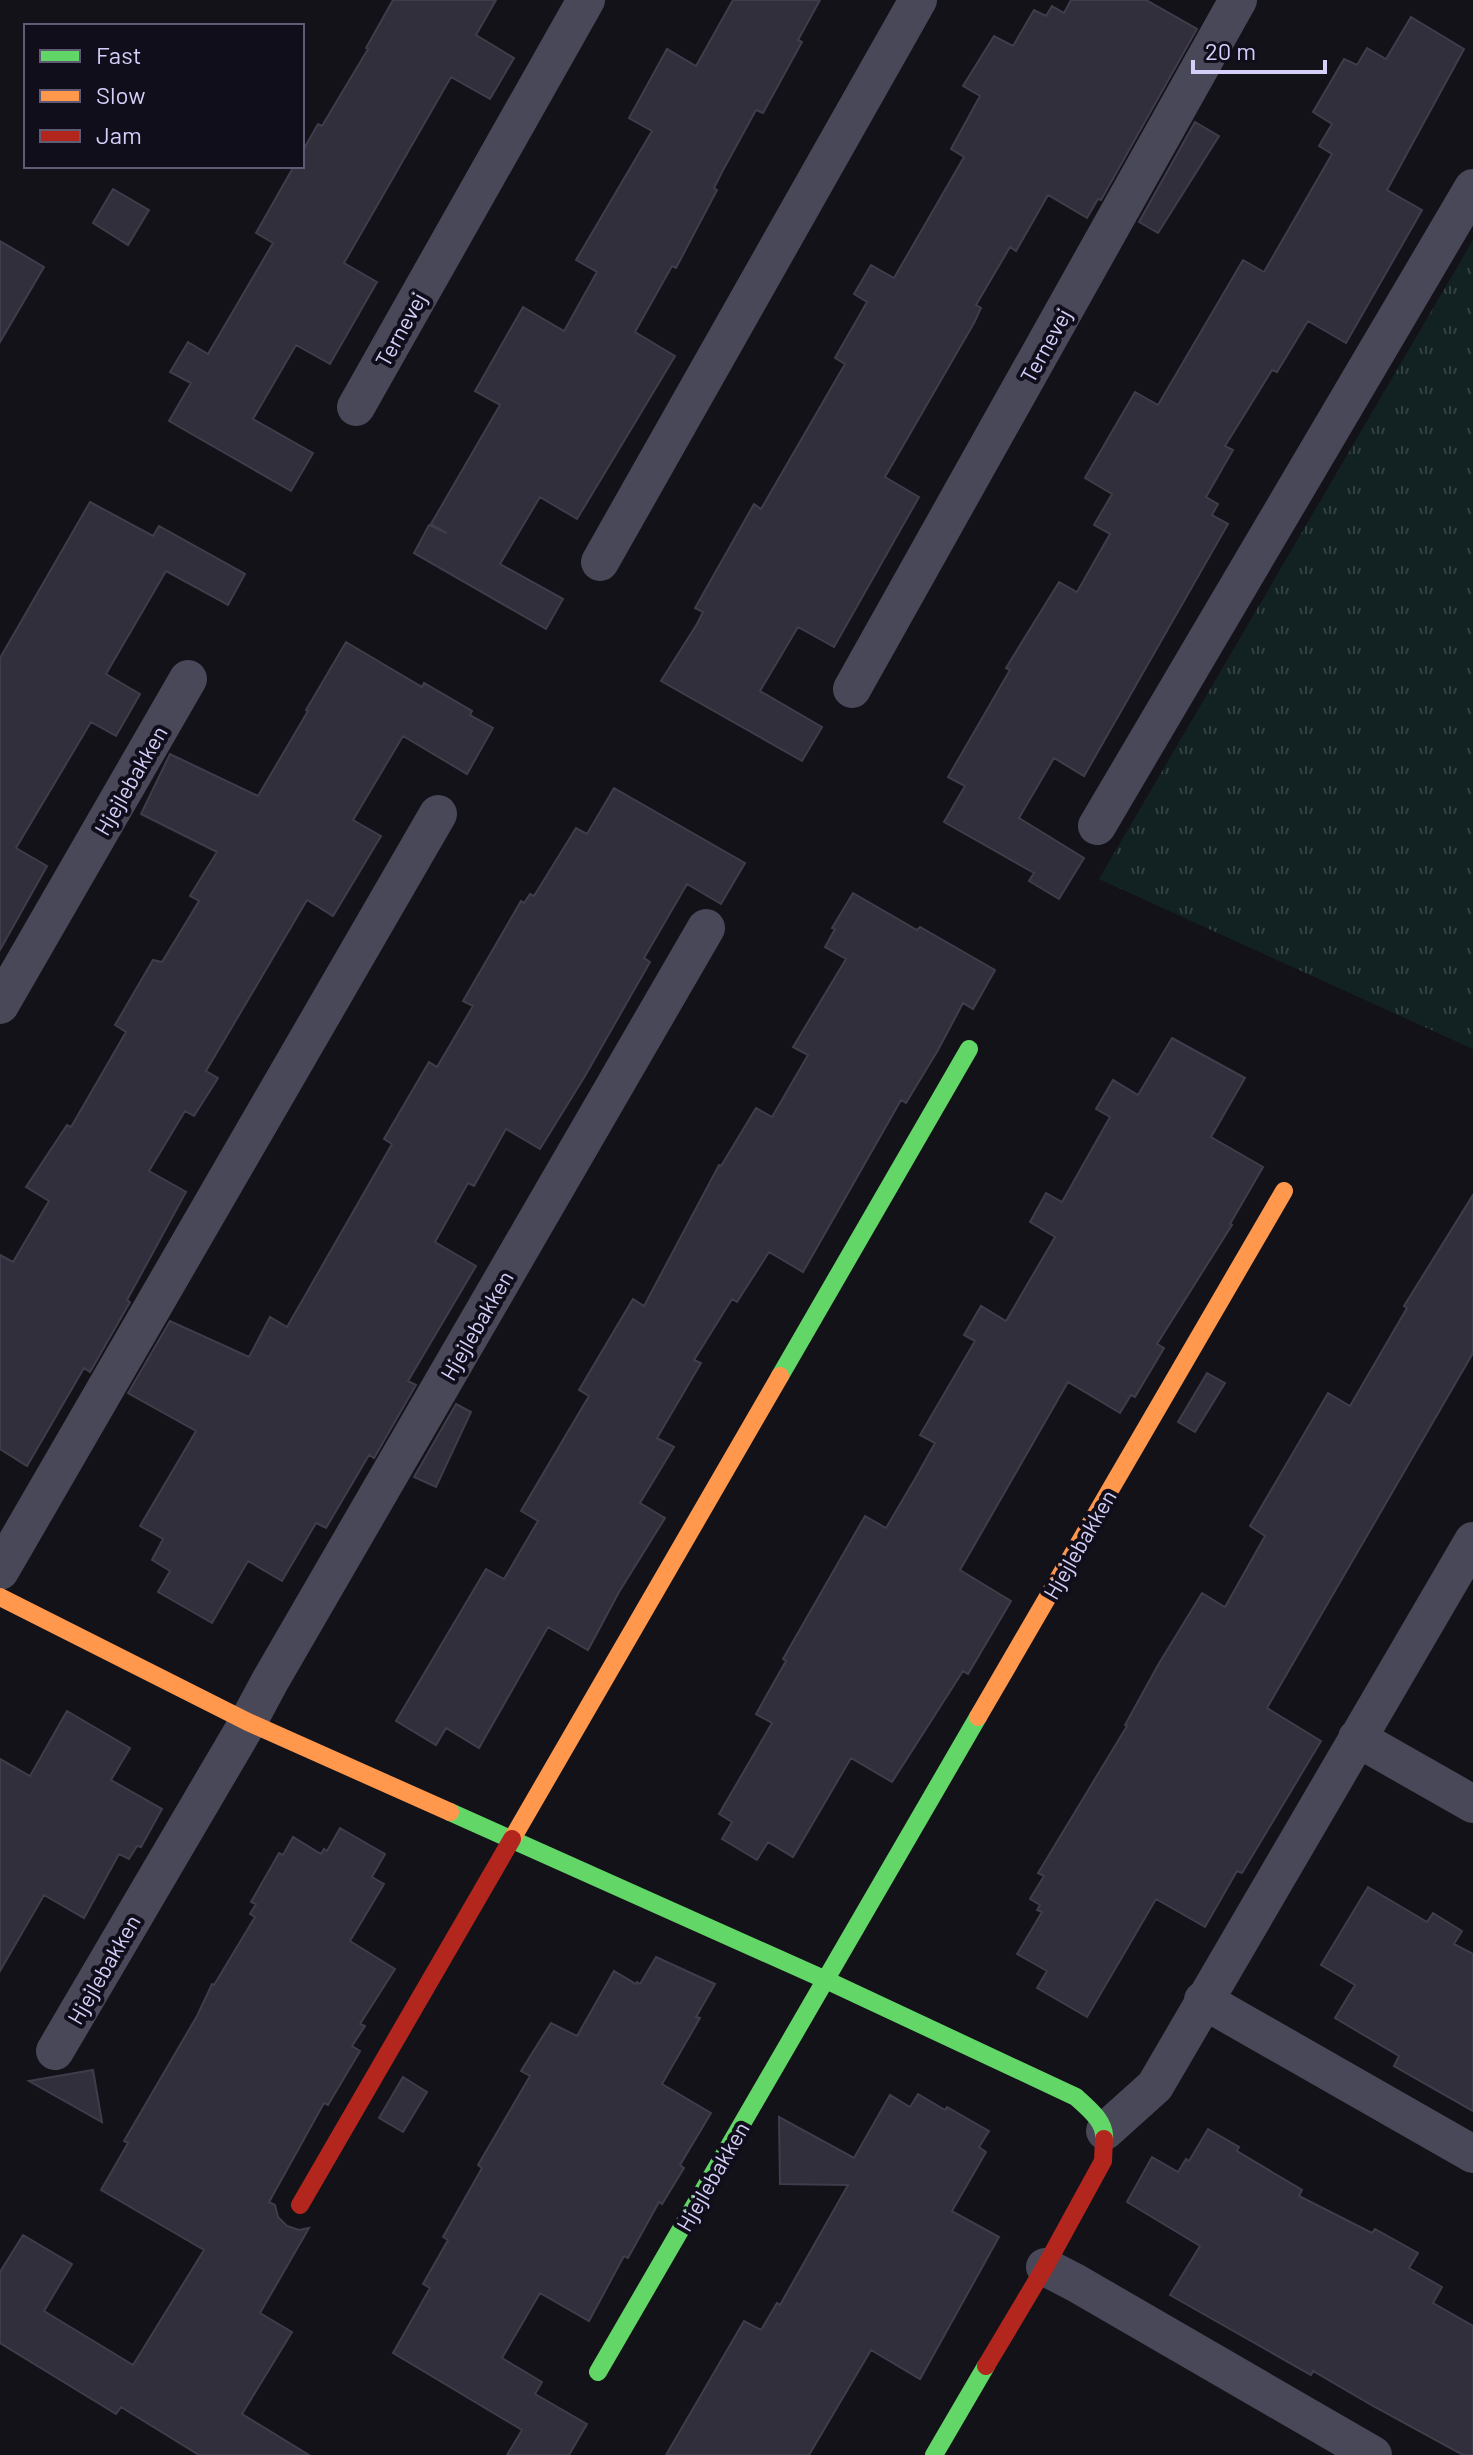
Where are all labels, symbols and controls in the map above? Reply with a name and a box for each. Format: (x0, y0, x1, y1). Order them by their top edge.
legend (24, 24, 304, 168)
scale bar (1193, 24, 1325, 74)
text: 20 m (1205, 36, 1256, 65)
text: Fast (96, 40, 141, 69)
text: Slow (96, 80, 145, 109)
text: Jam (96, 120, 142, 149)
street label: Ternevej (369, 287, 431, 371)
street label: Ternevej (1014, 303, 1076, 387)
street label: Hjejlebakken (88, 721, 172, 839)
street label: Hjejlebakken (434, 1266, 518, 1384)
street label: Hjejlebakken (1037, 1485, 1121, 1603)
street label: Hjejlebakken (61, 1910, 145, 2028)
street label: Hjejlebakken (670, 2117, 754, 2235)

